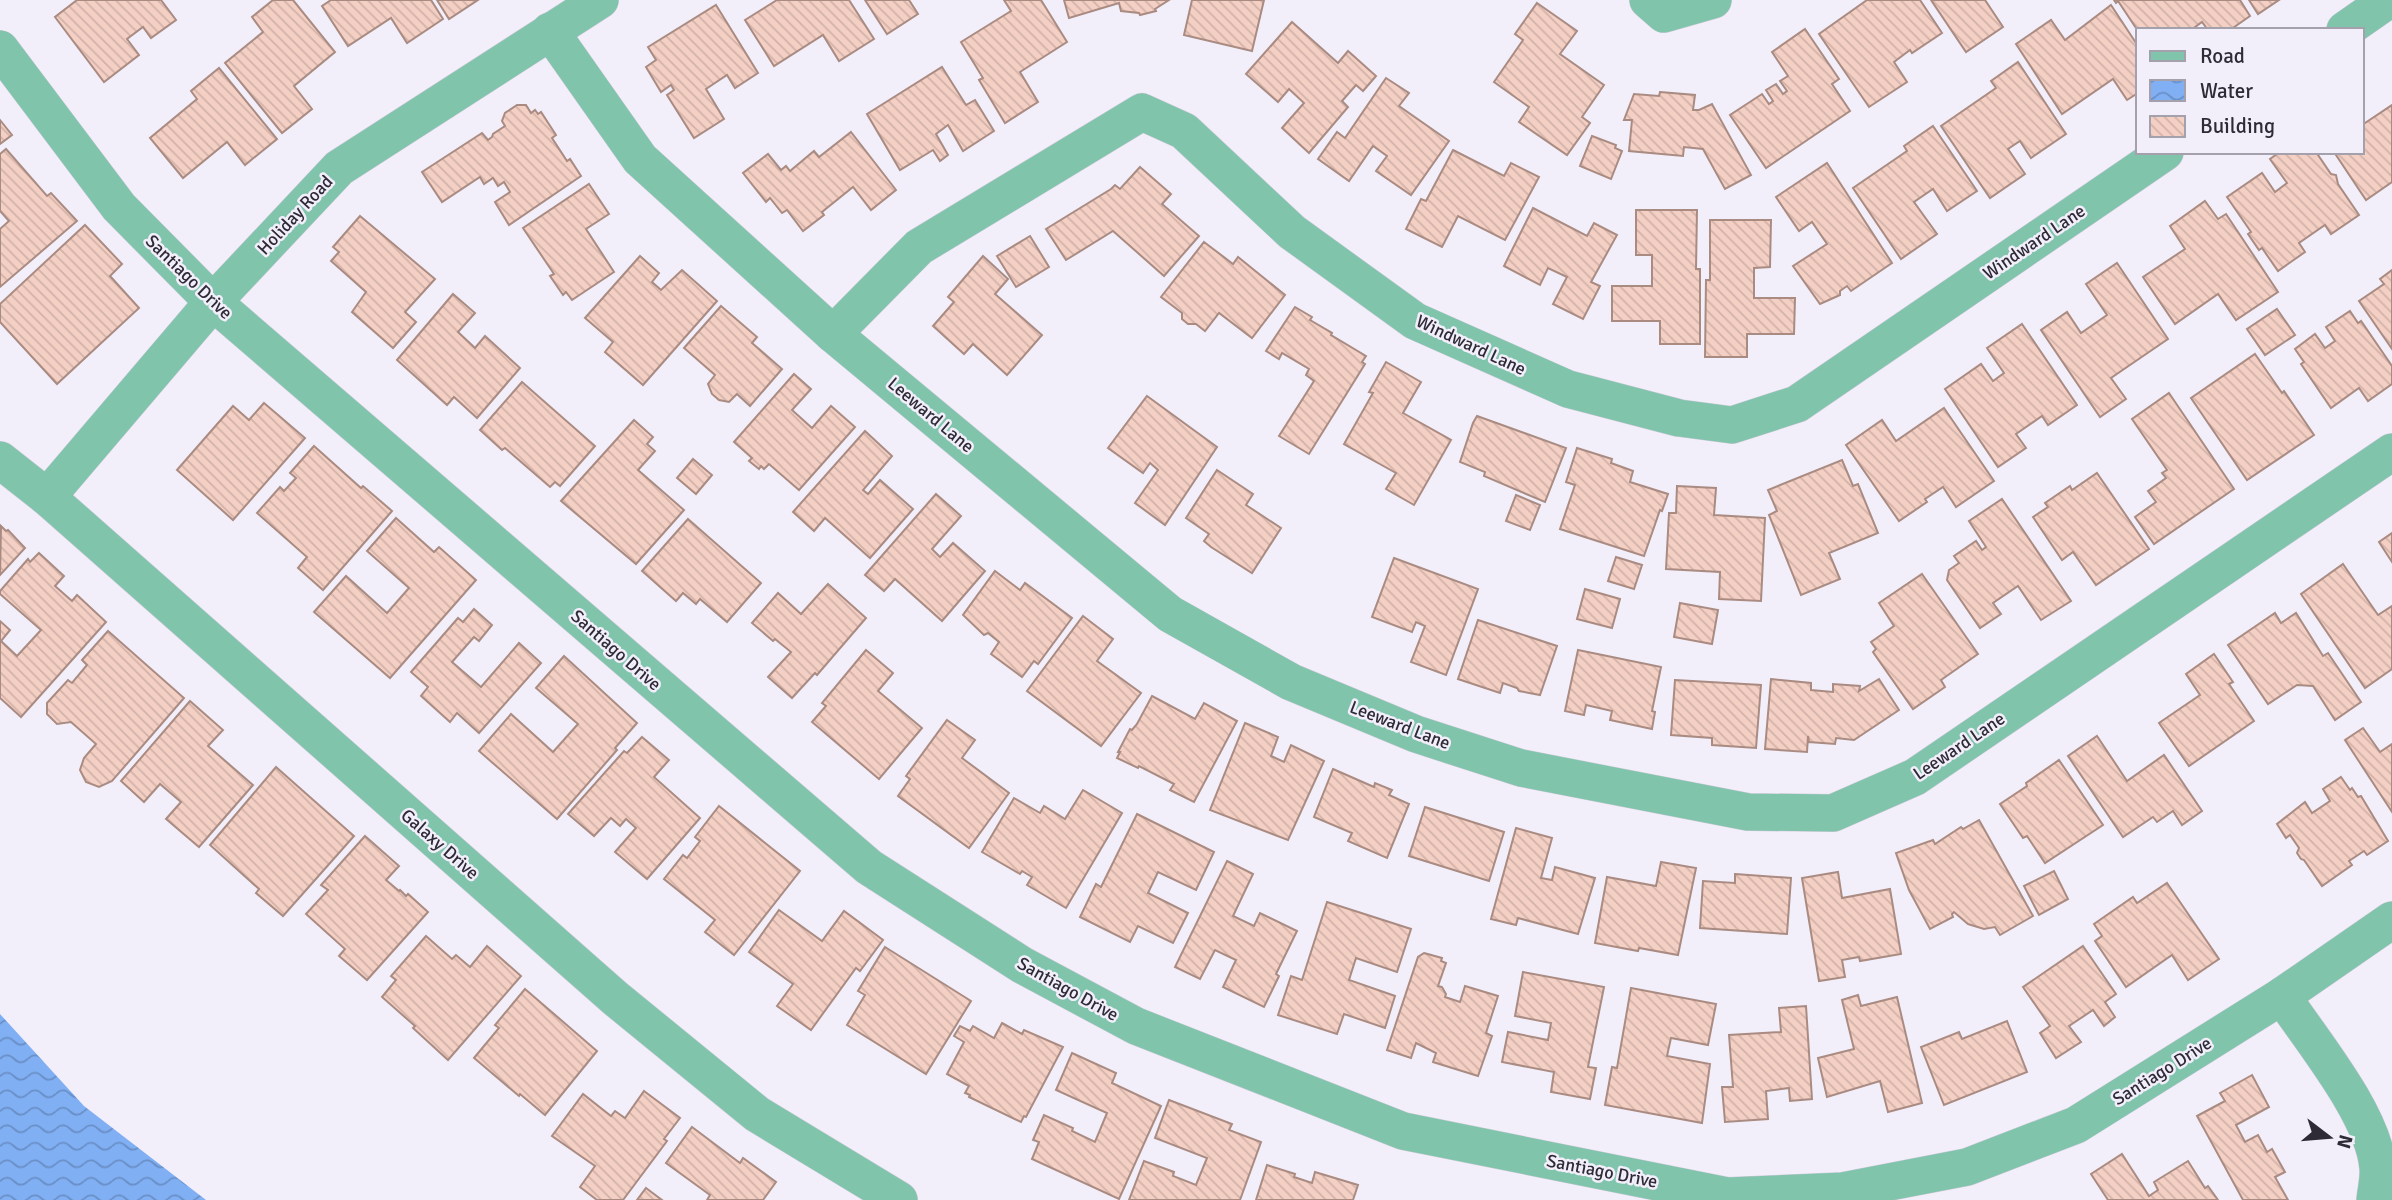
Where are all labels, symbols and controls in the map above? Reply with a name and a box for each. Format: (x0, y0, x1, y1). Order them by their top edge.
legend (2136, 28, 2364, 154)
text: Road (2200, 43, 2245, 69)
text: Water (2200, 78, 2253, 104)
text: Building (2200, 113, 2275, 139)
street label: Holiday Road (253, 171, 337, 259)
street label: Windward Lane (1979, 200, 2089, 284)
street label: Santiago Drive (141, 230, 237, 324)
street label: Windward Lane (1413, 310, 1529, 380)
street label: Leeward Lane (883, 373, 979, 457)
street label: Santiago Drive (566, 605, 666, 695)
street label: Leeward Lane (1347, 696, 1453, 754)
street label: Leeward Lane (1909, 707, 2009, 785)
street label: Galaxy Drive (397, 804, 483, 884)
street label: Santiago Drive (1014, 952, 1122, 1026)
street label: Santiago Drive (2109, 1032, 2215, 1110)
north arrow (2294, 1102, 2364, 1172)
text: N (2331, 1132, 2358, 1151)
street label: Santiago Drive (1545, 1149, 1659, 1193)

